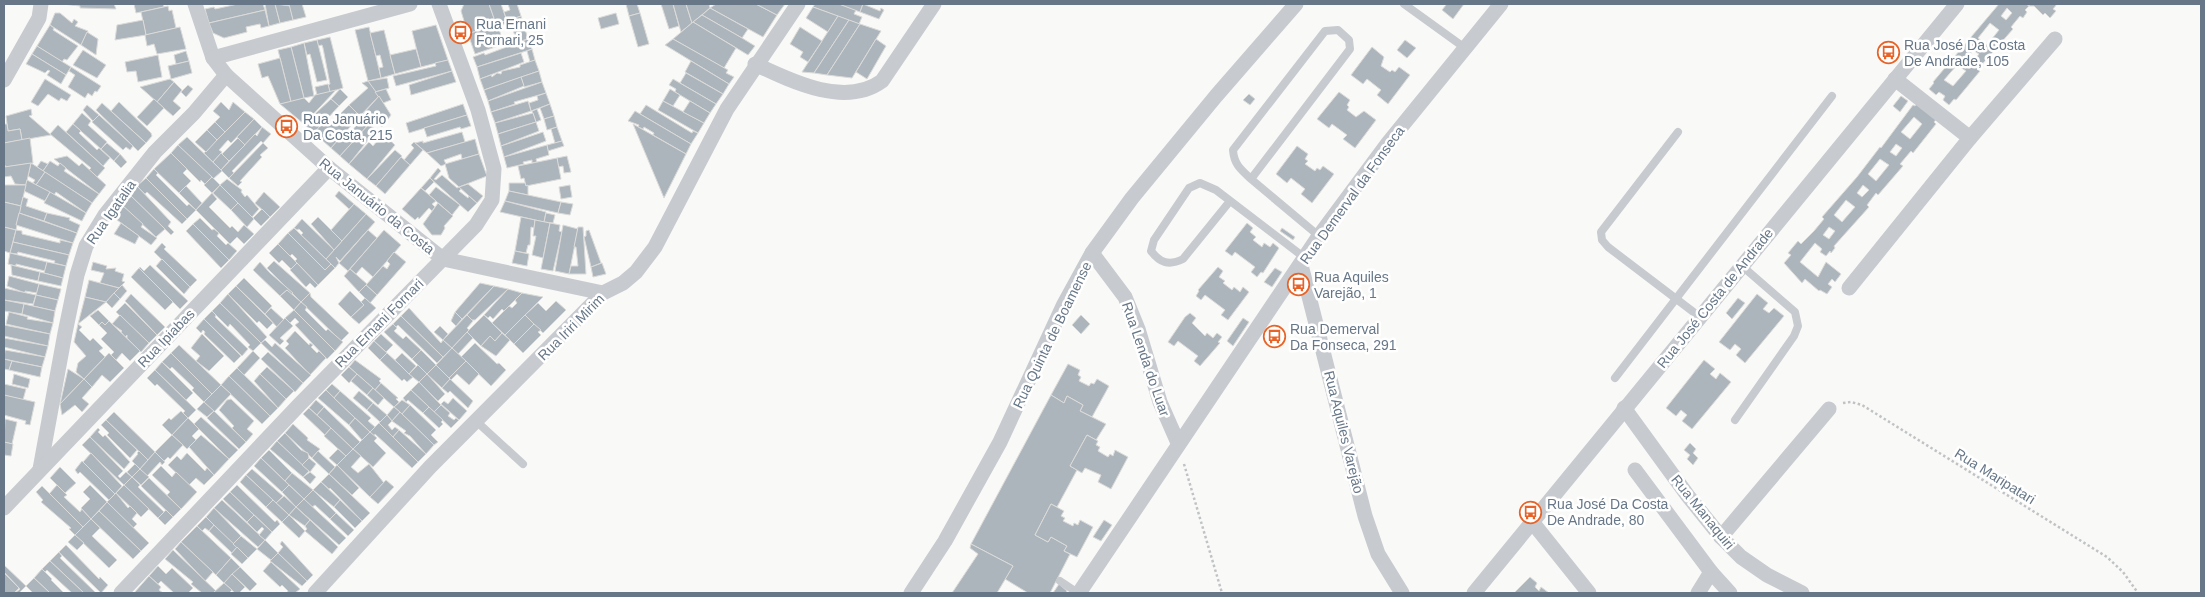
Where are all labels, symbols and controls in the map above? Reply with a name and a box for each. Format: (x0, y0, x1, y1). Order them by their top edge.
place label: Rua Ernani Fornari, 25 (476, 16, 546, 48)
bus stop icon: Rua Ernani Fornari, 25 (448, 20, 472, 44)
place label: Rua José Da Costa De Andrade, 105 (1904, 37, 2026, 69)
bus stop icon: Rua José Da Costa De Andrade, 105 (1876, 41, 1900, 65)
place label: Rua Januário Da Costa, 215 (303, 111, 393, 143)
bus stop icon: Rua Januário Da Costa, 215 (275, 115, 299, 139)
street label: Rua Demerval da Fonseca (1297, 123, 1408, 267)
street label: Rua Januário da Costa (316, 155, 438, 257)
street label: Rua Igatalia (83, 177, 139, 247)
street label: Rua José Costa de Andrade (1654, 225, 1776, 371)
street label: Rua Quinta de Boamense (1009, 259, 1095, 411)
place label: Rua Aquiles Varejão, 1 (1314, 269, 1389, 301)
bus stop icon: Rua Aquiles Varejão, 1 (1286, 273, 1310, 297)
street label: Rua Ernani Fornari (332, 276, 426, 370)
street label: Rua Iriri Mirim (535, 291, 607, 363)
street label: Rua Lenda do Luar (1119, 300, 1173, 419)
street label: Rua Ipiabas (134, 306, 198, 370)
place label: Rua Demerval Da Fonseca, 291 (1290, 321, 1397, 353)
bus stop icon: Rua Demerval Da Fonseca, 291 (1262, 325, 1286, 349)
street label: Rua Aquiles Varejão (1321, 369, 1367, 495)
street label: Rua Maripatari (1952, 445, 2038, 507)
street label: Rua Manaquiri (1668, 472, 1738, 552)
place label: Rua José Da Costa De Andrade, 80 (1547, 496, 1669, 528)
bus stop icon: Rua José Da Costa De Andrade, 80 (1519, 500, 1543, 524)

